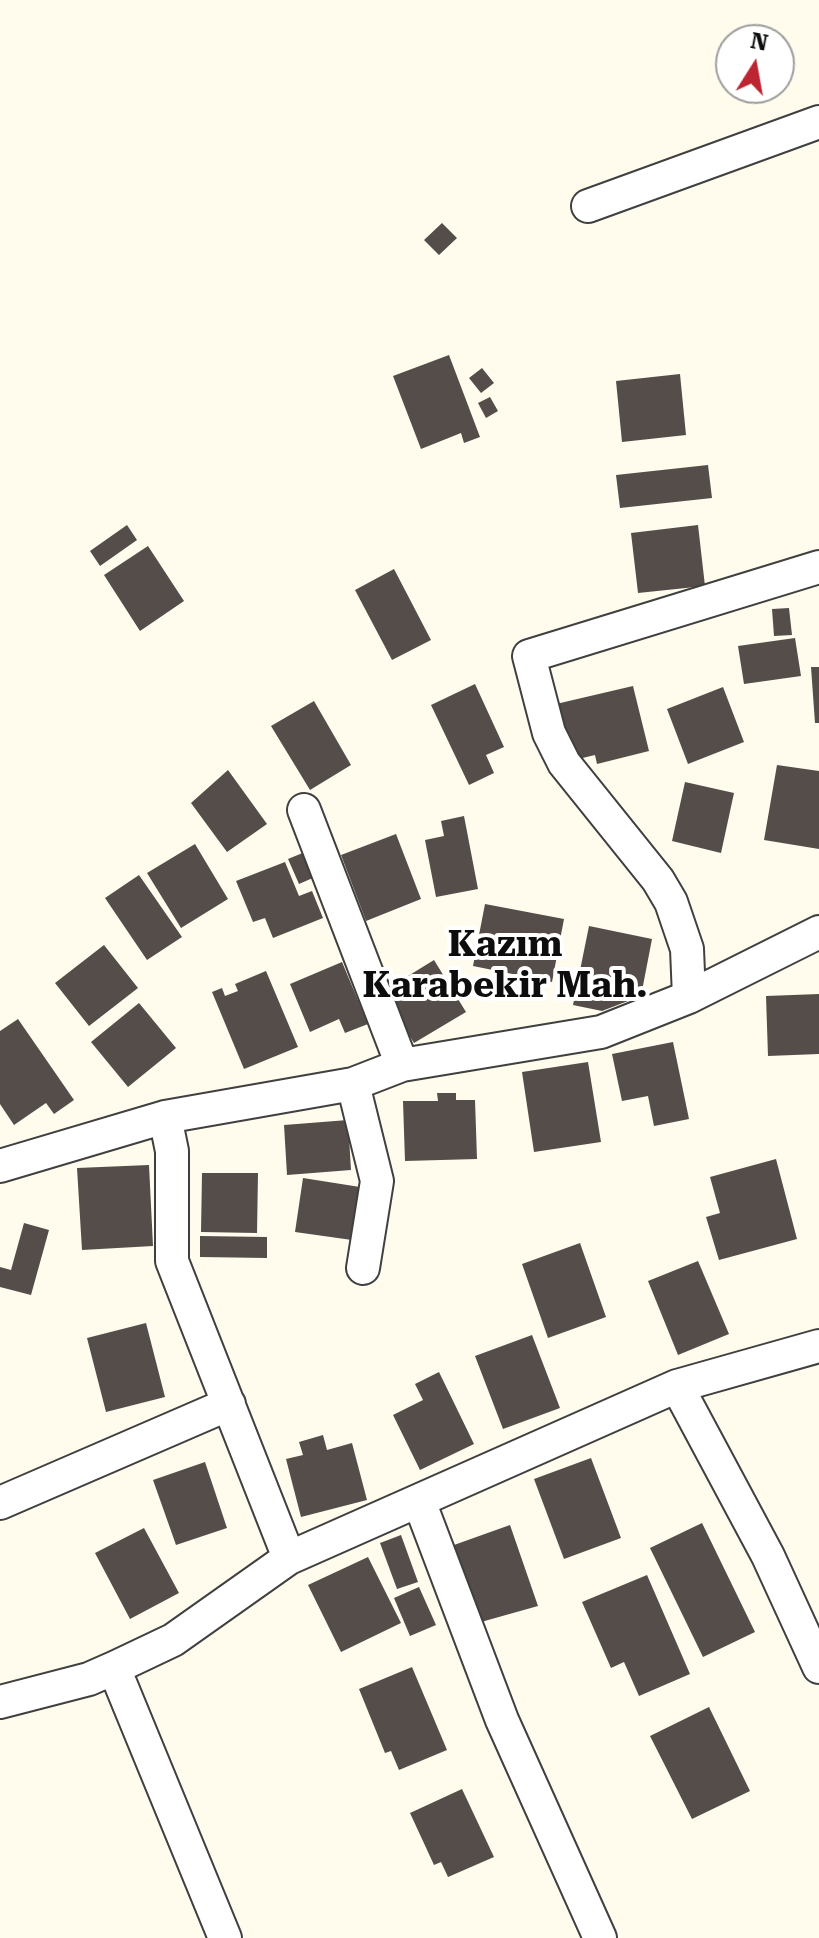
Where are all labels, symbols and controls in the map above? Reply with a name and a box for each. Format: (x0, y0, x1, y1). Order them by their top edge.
north arrow (715, 24, 795, 104)
text: N (749, 28, 770, 56)
district label: Kazım Karabekir Mah. (362, 923, 648, 1008)

